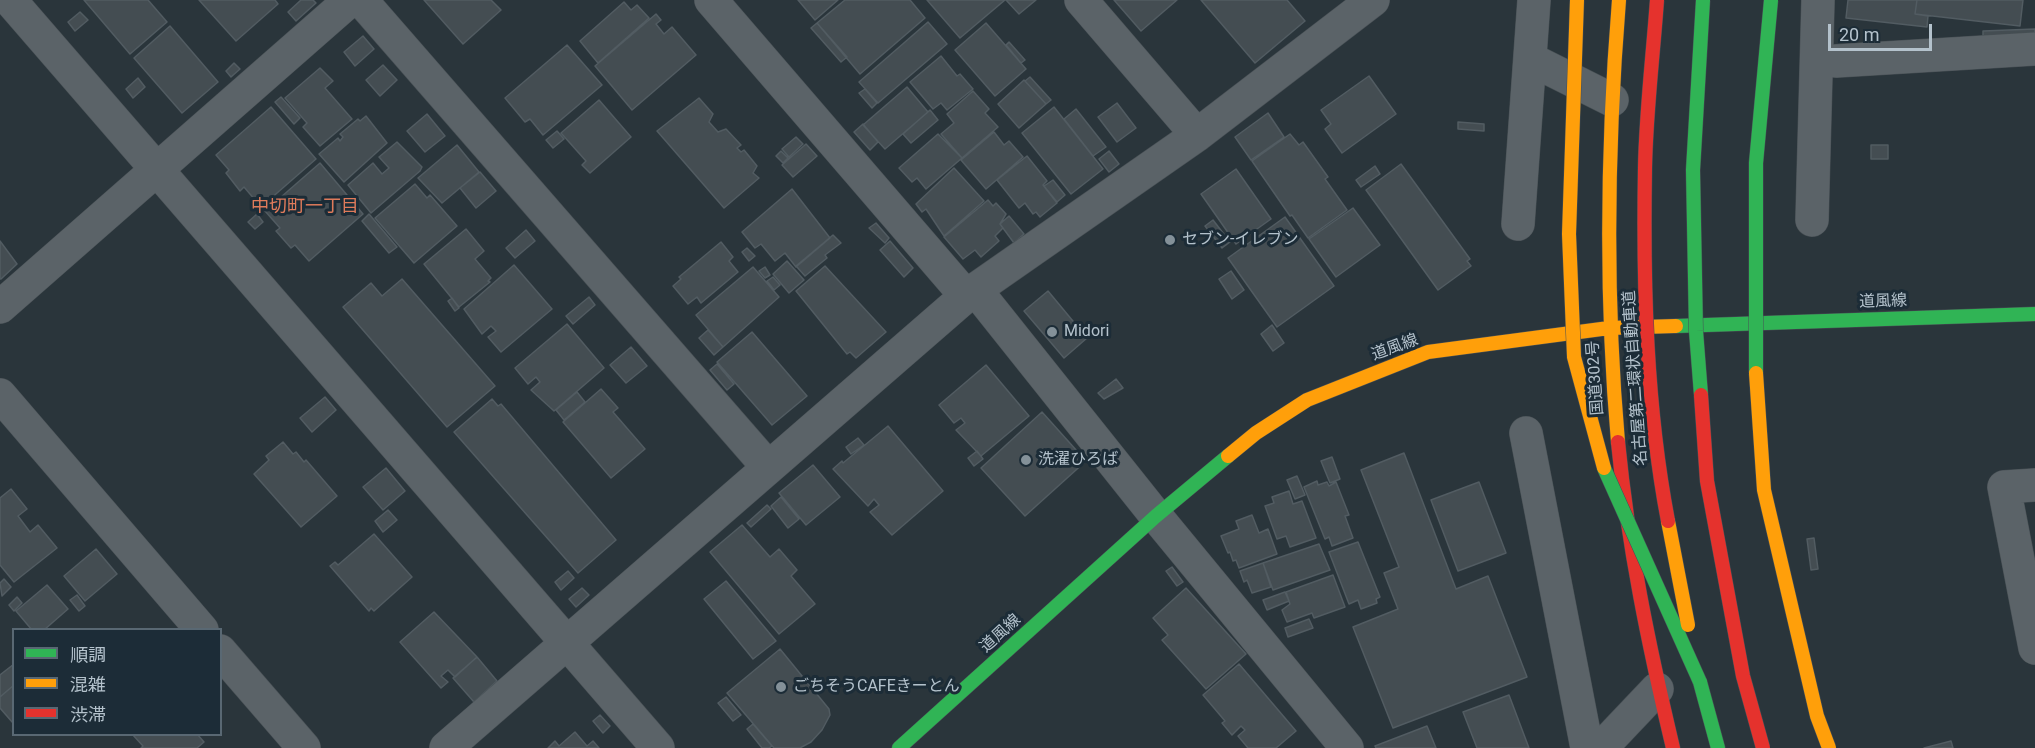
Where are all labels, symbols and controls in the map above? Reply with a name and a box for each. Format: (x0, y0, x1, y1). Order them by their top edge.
scale bar (1831, 12, 1934, 50)
text: 20 m (1839, 24, 1879, 45)
district label: 中切町一丁目 (251, 196, 359, 218)
place label: セブン-イレブン (1182, 230, 1298, 250)
marker: セブン-イレブン (1163, 233, 1177, 247)
street label: 名古屋第二環状自動車道 (1620, 290, 1652, 466)
street label: 道風線 (1859, 292, 1907, 312)
place label: Midori (1064, 322, 1109, 342)
marker: Midori (1045, 325, 1059, 339)
street label: 道風線 (1369, 331, 1421, 365)
street label: 国道302号 (1584, 340, 1608, 416)
place label: 洗濯ひろば (1038, 450, 1118, 470)
marker: 洗濯ひろば (1019, 453, 1033, 467)
street label: 道風線 (977, 611, 1025, 657)
legend (12, 628, 222, 736)
text: 順調 (70, 644, 106, 665)
text: 混雑 (70, 674, 106, 695)
place label: ごちそうCAFEきーとん (793, 677, 960, 697)
marker: ごちそうCAFEきーとん (774, 680, 788, 694)
text: 渋滞 (70, 704, 106, 725)

